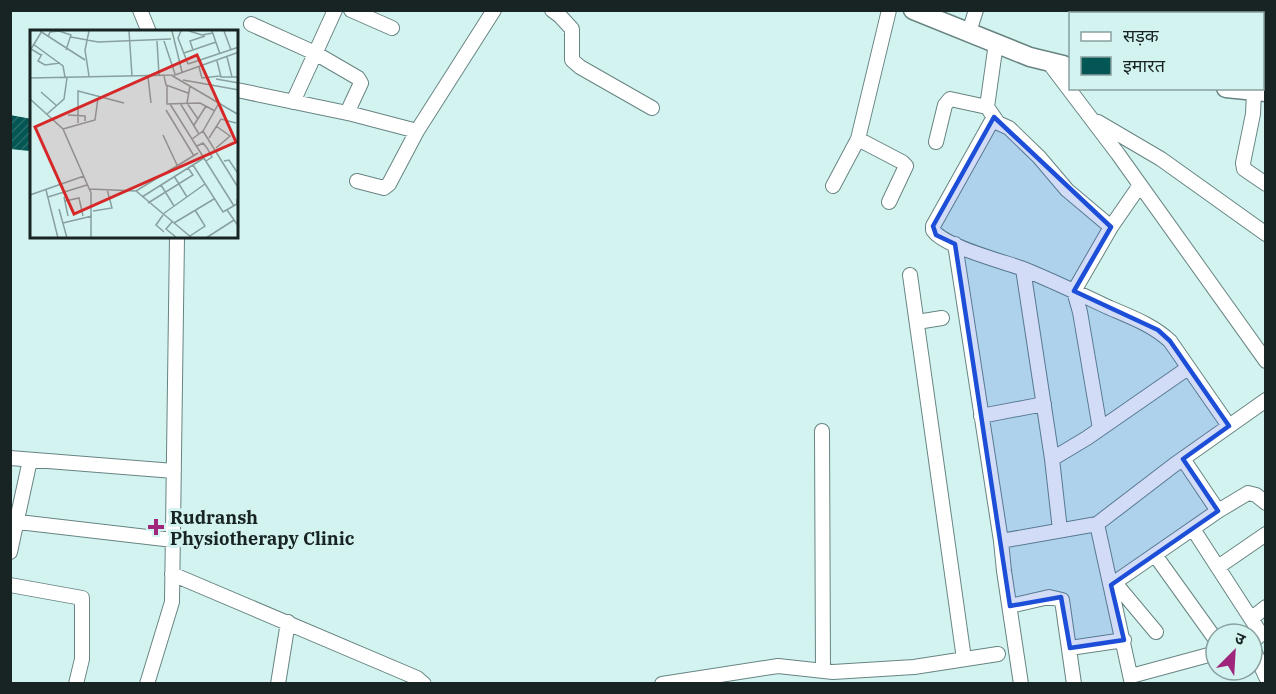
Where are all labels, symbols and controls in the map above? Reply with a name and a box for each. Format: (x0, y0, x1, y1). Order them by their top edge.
legend (1069, 12, 1264, 90)
text: सड़क (1123, 24, 1160, 47)
inset map (30, 30, 238, 238)
text: इमारत (1123, 54, 1166, 77)
place label: Rudransh Physiotherapy Clinic (170, 506, 355, 550)
marker: Rudransh Physiotherapy Clinic (147, 518, 165, 536)
north arrow (1204, 622, 1264, 682)
text: उ (1232, 627, 1249, 650)

